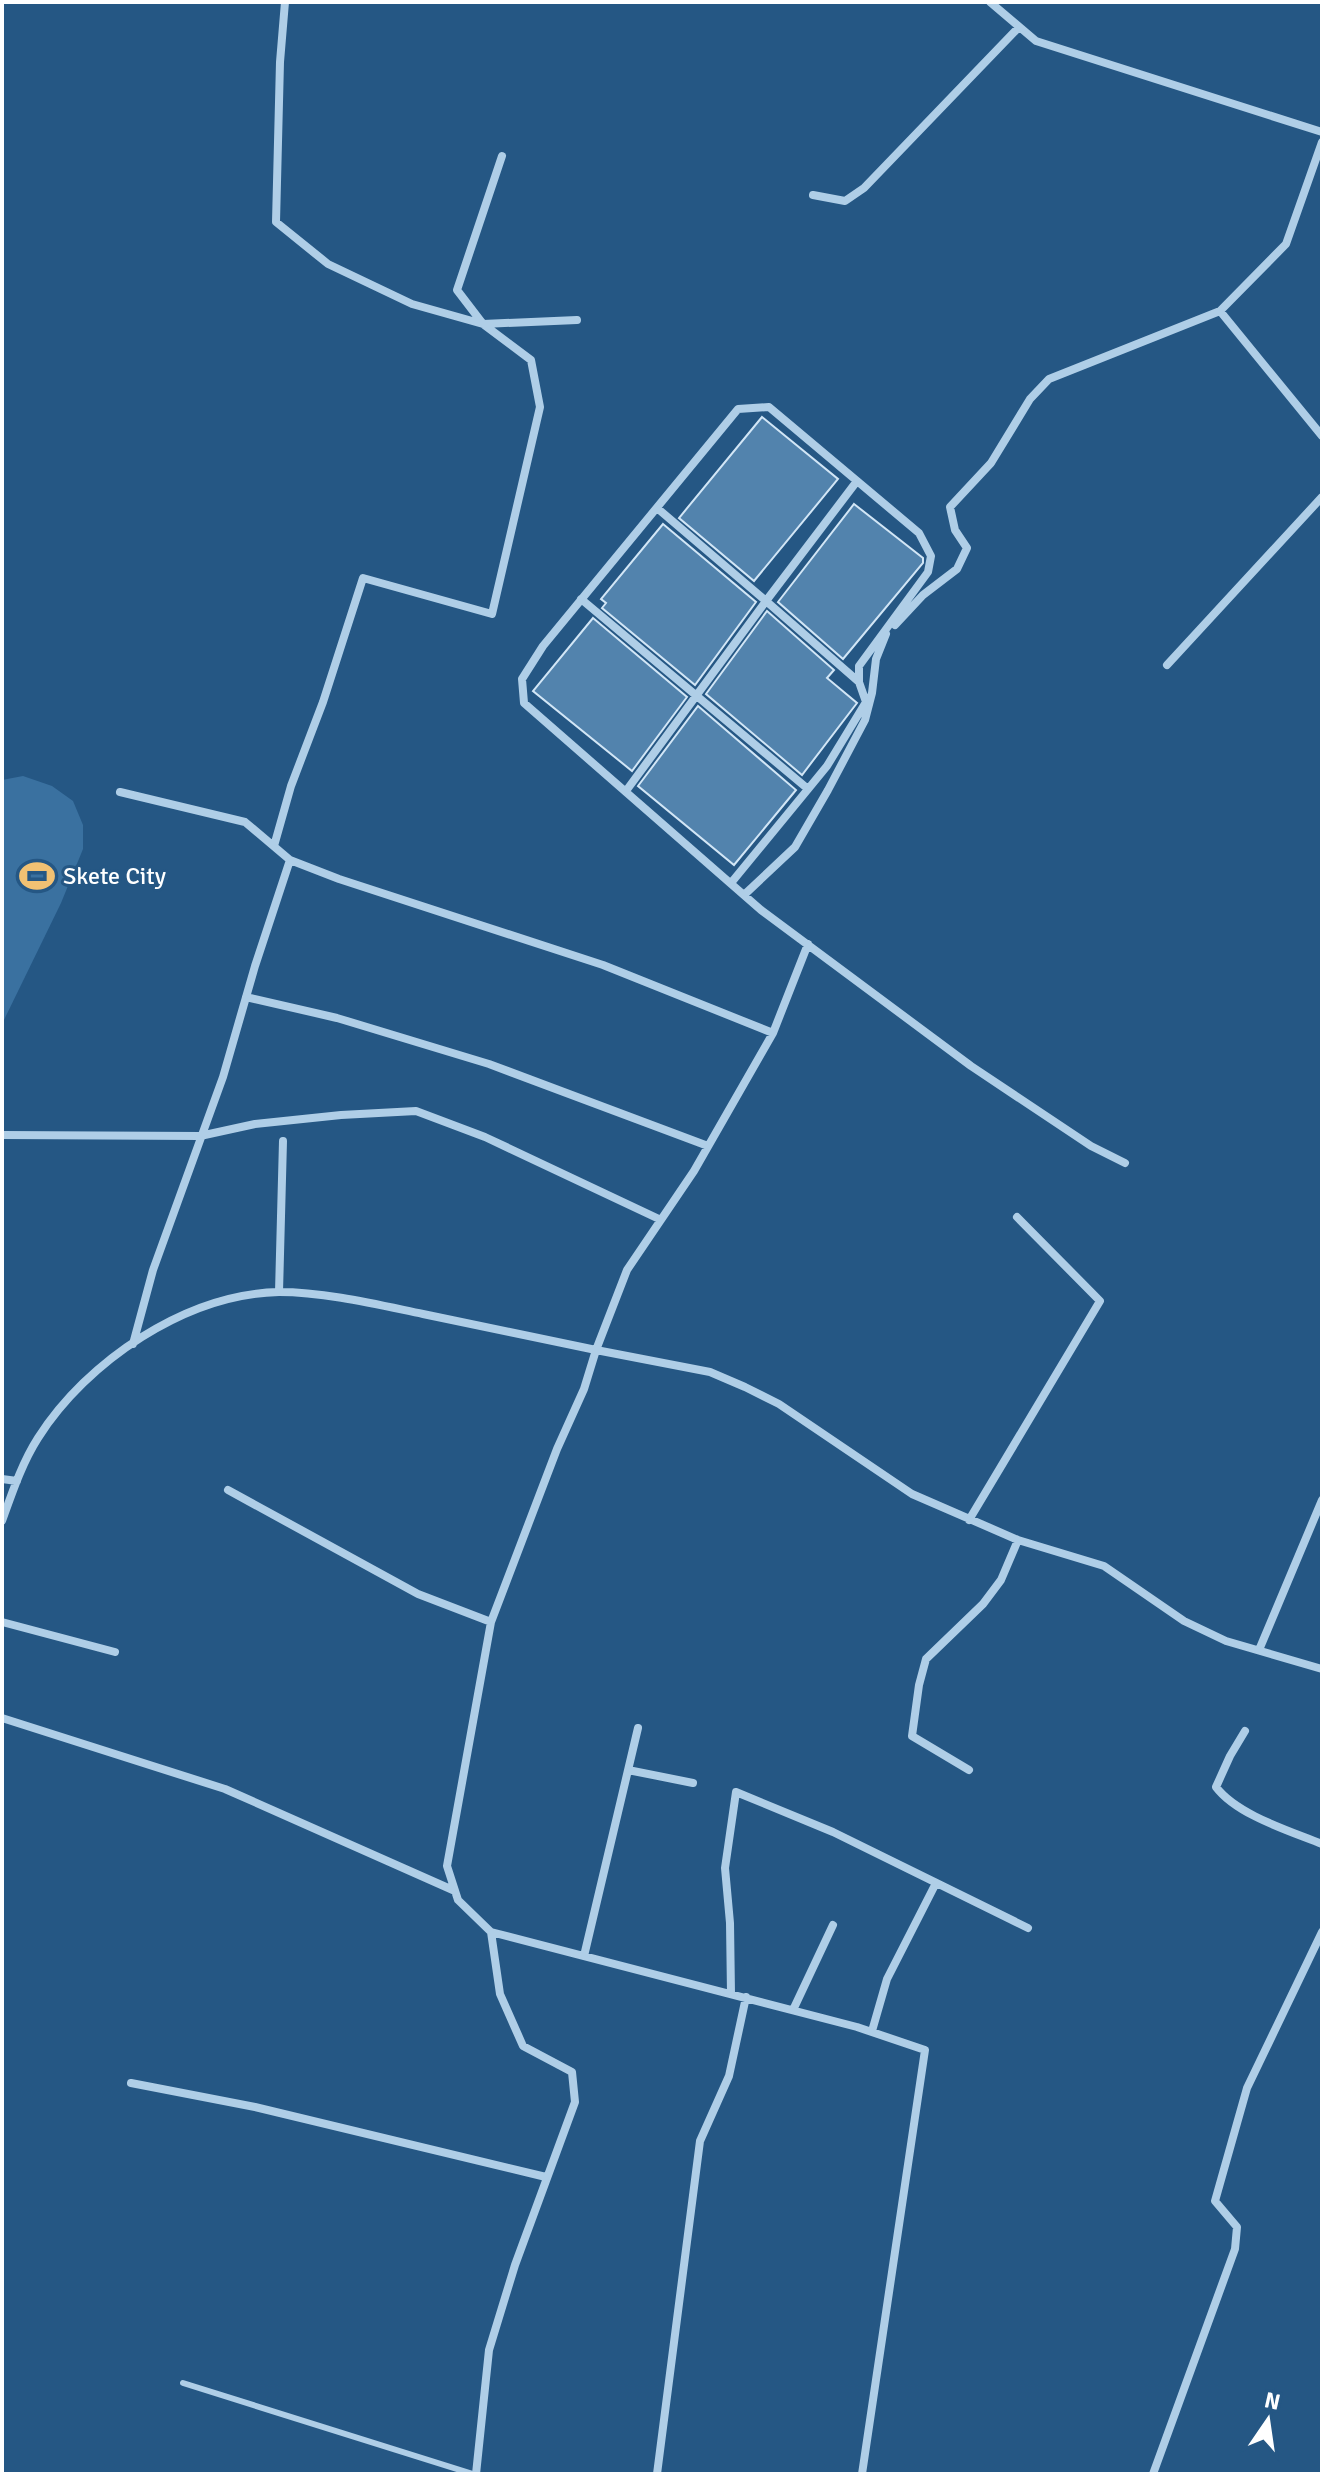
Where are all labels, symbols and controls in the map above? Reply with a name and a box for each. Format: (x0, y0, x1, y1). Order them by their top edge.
sports icon: Skete City (18, 857, 56, 895)
place label: Skete City (63, 861, 166, 891)
north arrow (1228, 2380, 1308, 2460)
text: N (1262, 2386, 1283, 2416)

